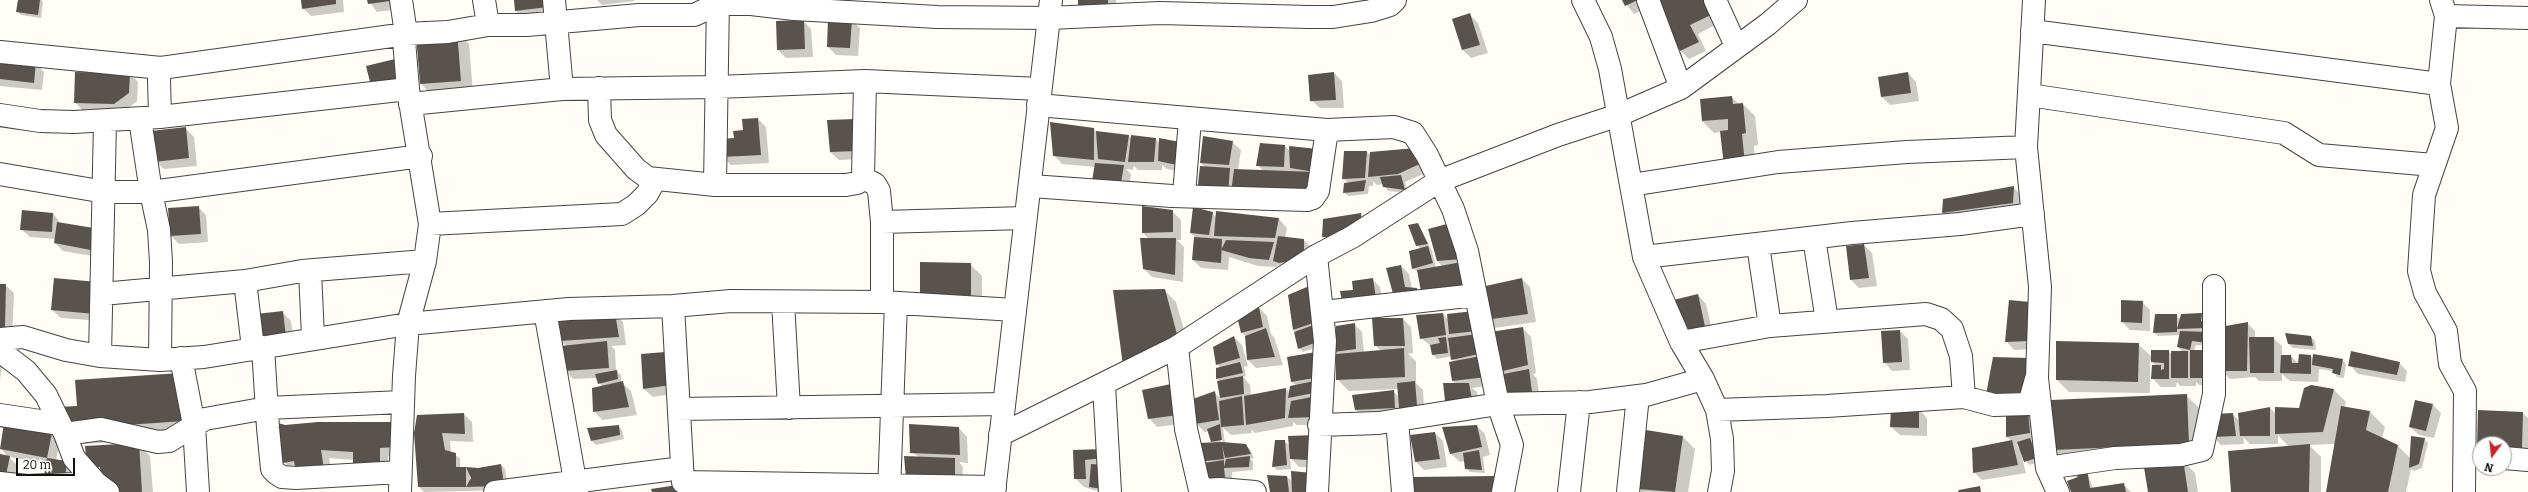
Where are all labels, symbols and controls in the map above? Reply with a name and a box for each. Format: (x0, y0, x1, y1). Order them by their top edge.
north arrow (2472, 436, 2512, 476)
scale bar (18, 450, 77, 476)
text: 20 m (23, 458, 51, 472)
text: N (2483, 460, 2495, 474)

